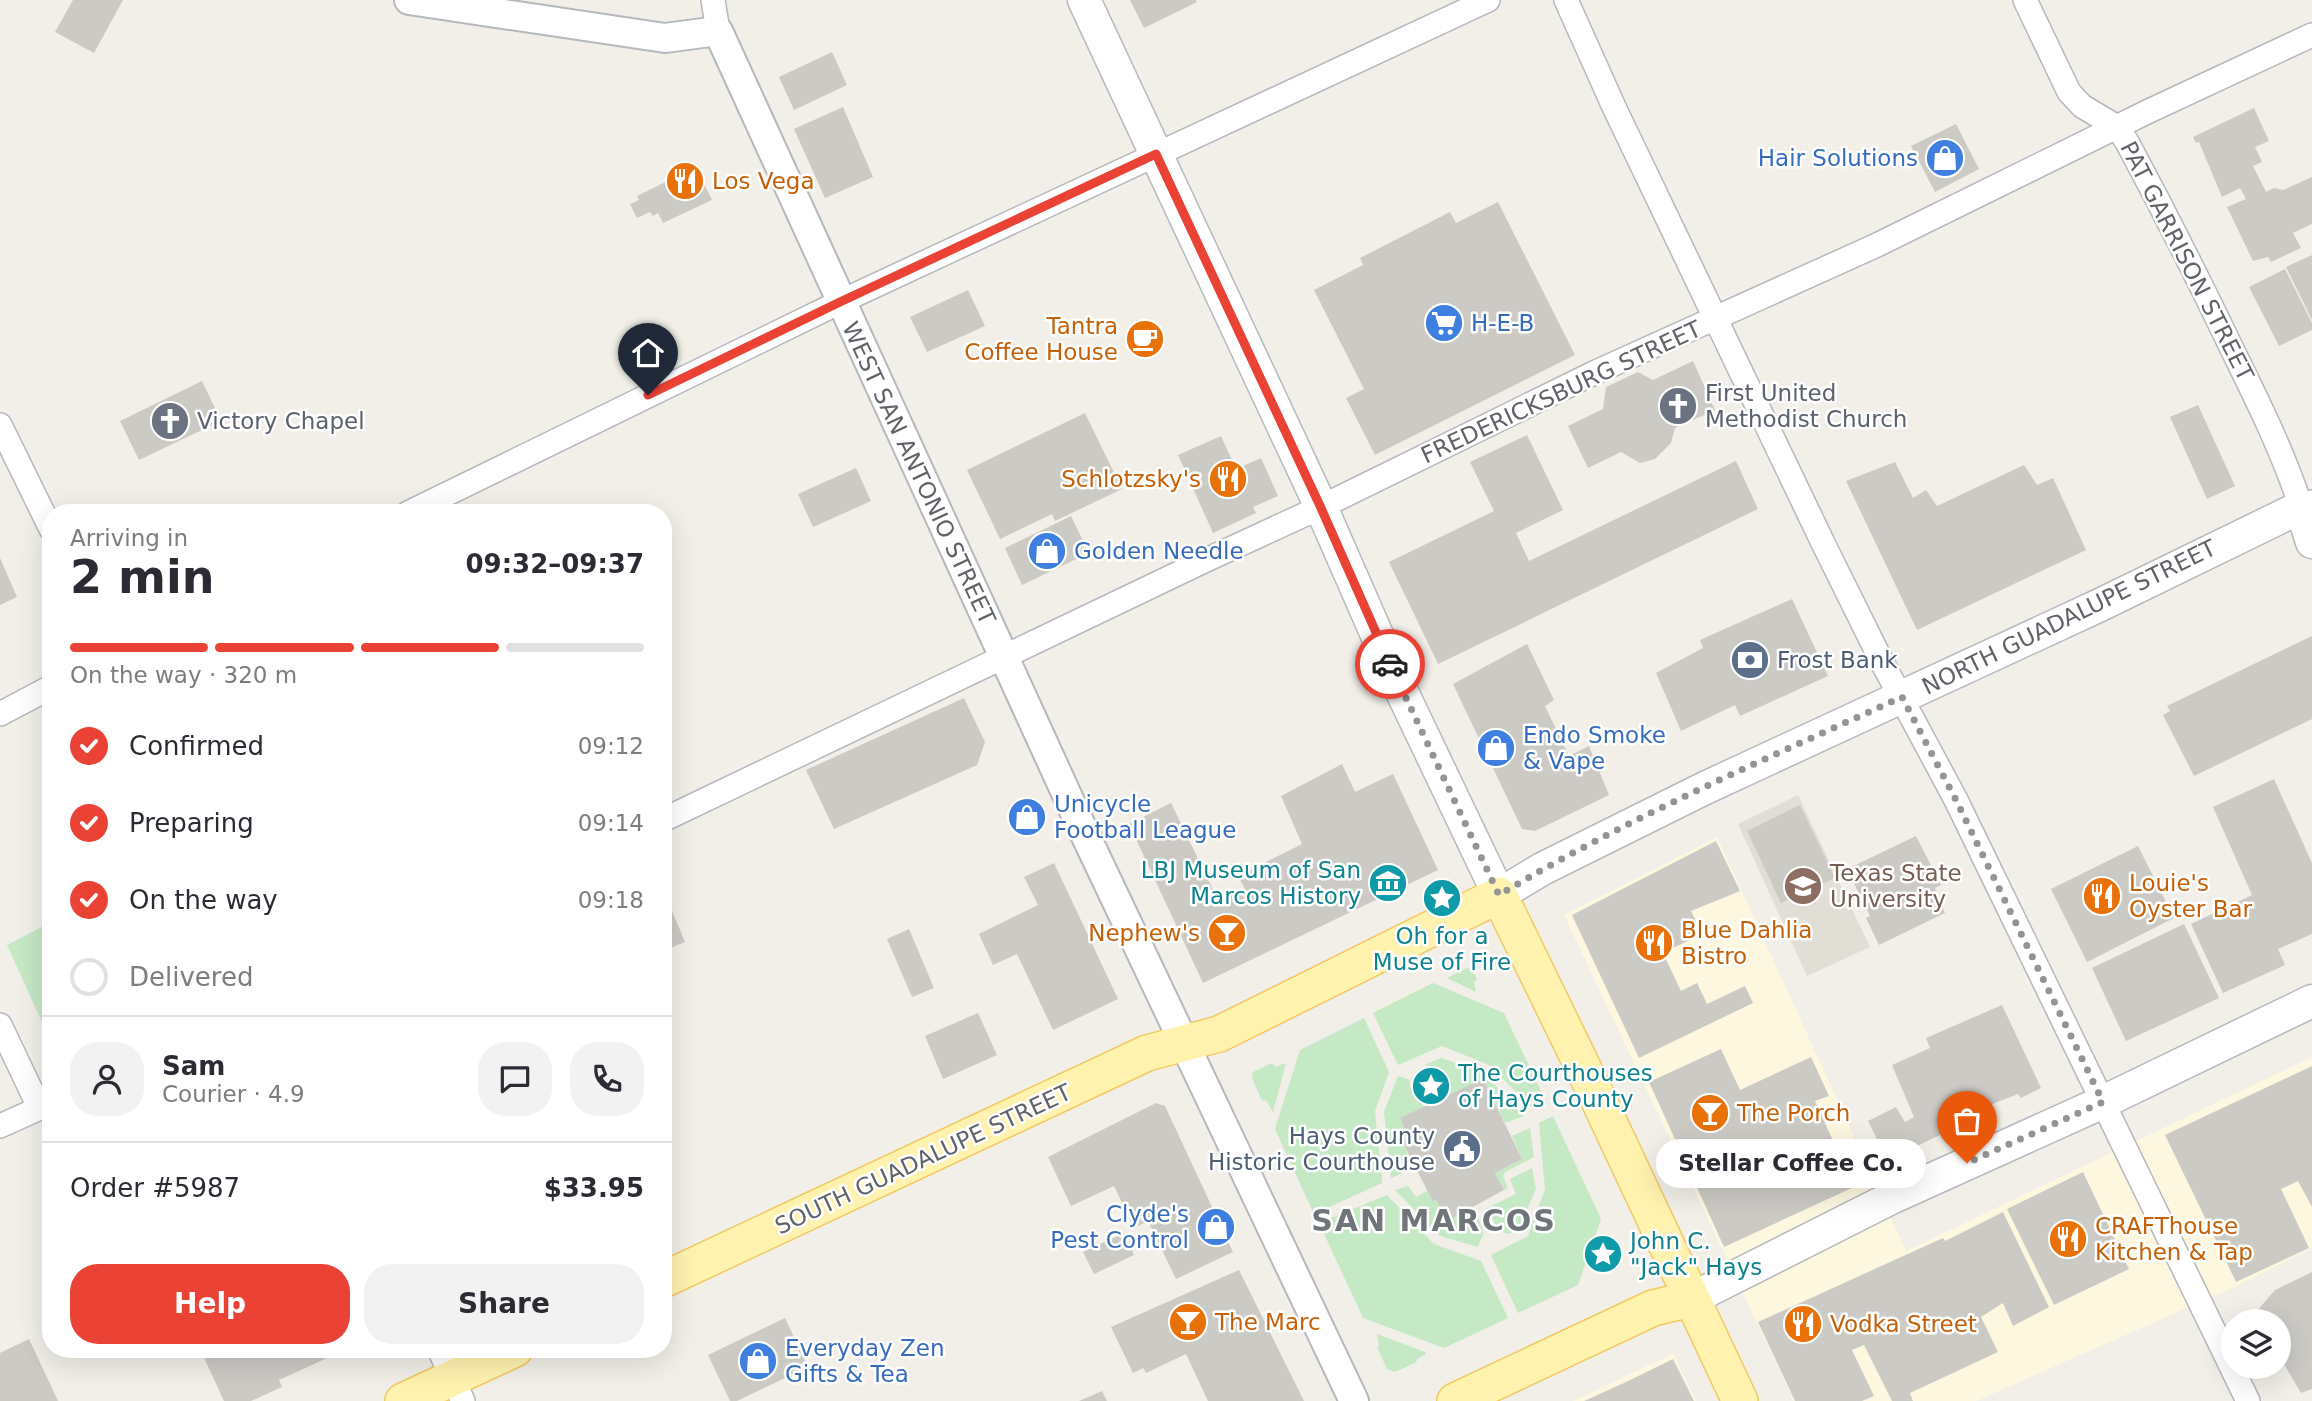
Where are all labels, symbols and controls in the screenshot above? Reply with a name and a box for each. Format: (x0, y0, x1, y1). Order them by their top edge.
shop icon: Hair Solutions (1924, 137, 1966, 179)
street label: PAT GARRISON STREET (2115, 137, 2259, 386)
place label: Hair Solutions (1758, 145, 1918, 171)
restaurant icon: Los Vega (664, 160, 706, 202)
place label: Los Vega (712, 168, 815, 194)
supermarket icon: H-E-B (1423, 302, 1465, 344)
place label: H-E-B (1471, 310, 1534, 336)
place label: Tantra Coffee House (964, 313, 1118, 365)
street label: FREDERICKSBURG STREET (1417, 315, 1706, 468)
street label: WEST SAN ANTONIO STREET (837, 318, 1001, 629)
cafe icon: Tantra Coffee House (1124, 318, 1166, 360)
pin (618, 323, 678, 395)
icon: home (629, 334, 667, 372)
place label: First United Methodist Church (1705, 380, 1907, 432)
church icon: First United Methodist Church (1657, 385, 1699, 427)
church icon: Victory Chapel (149, 400, 191, 442)
place label: Victory Chapel (197, 408, 365, 434)
restaurant icon: Schlotzsky's (1207, 458, 1249, 500)
place label: Schlotzsky's (1061, 466, 1201, 492)
text: Arriving in (70, 525, 188, 551)
shop icon: Golden Needle (1026, 530, 1068, 572)
street label: NORTH GUADALUPE STREET (1918, 534, 2221, 700)
place label: Golden Needle (1074, 538, 1244, 564)
text: 09:32–09:37 (465, 549, 644, 579)
text: 2 min (70, 550, 214, 604)
courier (1355, 629, 1425, 699)
bank icon: Frost Bank (1729, 639, 1771, 681)
icon: car (1371, 645, 1409, 683)
place label: Frost Bank (1777, 647, 1898, 673)
text: On the way · 320 m (70, 662, 297, 688)
place label: Endo Smoke & Vape (1523, 722, 1666, 774)
icon: check (70, 727, 108, 765)
shop icon: Endo Smoke & Vape (1475, 727, 1517, 769)
text: Confirmed (129, 731, 264, 761)
text: 09:12 (578, 733, 644, 759)
place label: Unicycle Football League (1054, 791, 1236, 843)
shop icon: Unicycle Football League (1006, 796, 1048, 838)
icon: check (70, 804, 108, 842)
text: Preparing (129, 808, 254, 838)
text: 09:14 (578, 810, 644, 836)
place label: LBJ Museum of San Marcos History (1141, 857, 1361, 909)
place label: Texas State University (1829, 860, 1962, 912)
museum icon: LBJ Museum of San Marcos History (1367, 862, 1409, 904)
school or university icon: Texas State University (1782, 865, 1824, 907)
place label: Louie's Oyster Bar (2129, 870, 2253, 922)
restaurant icon: Louie's Oyster Bar (2081, 875, 2123, 917)
place icon: Oh for a Muse of Fire (1421, 877, 1463, 919)
icon: check (70, 881, 108, 919)
text: On the way (129, 885, 278, 915)
text: 09:18 (578, 887, 644, 913)
bar icon: Nephew's (1206, 912, 1248, 954)
place label: Blue Dahlia Bistro (1681, 917, 1812, 969)
place label: Nephew's (1088, 920, 1200, 946)
restaurant icon: Blue Dahlia Bistro (1633, 922, 1675, 964)
place label: Oh for a Muse of Fire (1373, 923, 1511, 975)
text: Delivered (129, 962, 253, 992)
button: person (70, 1042, 144, 1116)
button: chat (478, 1042, 552, 1116)
button: phone (570, 1042, 644, 1116)
text: Sam (162, 1051, 225, 1081)
place label: The Courthouses of Hays County (1457, 1060, 1653, 1112)
place icon: The Courthouses of Hays County (1410, 1065, 1452, 1107)
street label: SOUTH GUADALUPE STREET (771, 1078, 1076, 1239)
text: Courier · 4.9 (162, 1081, 305, 1107)
pin (1937, 1091, 1997, 1163)
bar icon: The Porch (1689, 1092, 1731, 1134)
place label: The Porch (1736, 1100, 1850, 1126)
icon: bag (1948, 1102, 1986, 1140)
place label: Hays County Historic Courthouse (1208, 1123, 1435, 1175)
public building icon: Hays County Historic Courthouse (1441, 1128, 1483, 1170)
callout: Stellar Coffee Co. (1656, 1138, 1925, 1188)
text: Stellar Coffee Co. (1678, 1150, 1904, 1176)
text: Order #5987 (70, 1173, 240, 1203)
text: $33.95 (544, 1173, 644, 1203)
place label: Clyde's Pest Control (1050, 1201, 1189, 1253)
district label: SAN MARCOS (1311, 1203, 1557, 1238)
shop icon: Clyde's Pest Control (1195, 1206, 1237, 1248)
place label: CRAFThouse Kitchen & Tap (2095, 1213, 2253, 1265)
restaurant icon: CRAFThouse Kitchen & Tap (2047, 1218, 2089, 1260)
place label: John C. "Jack" Hays (1628, 1228, 1762, 1280)
place icon: John C. "Jack" Hays (1582, 1233, 1624, 1275)
button: Help (70, 1264, 350, 1344)
button: Share (364, 1264, 644, 1344)
bar icon: The Marc (1167, 1301, 1209, 1343)
restaurant icon: Vodka Street (1782, 1303, 1824, 1345)
place label: The Marc (1214, 1309, 1321, 1335)
map controls (2221, 1309, 2291, 1379)
button: layers (2221, 1309, 2291, 1379)
place label: Vodka Street (1830, 1311, 1977, 1337)
place label: Everyday Zen Gifts & Tea (785, 1335, 944, 1387)
shop icon: Everyday Zen Gifts & Tea (737, 1340, 779, 1382)

